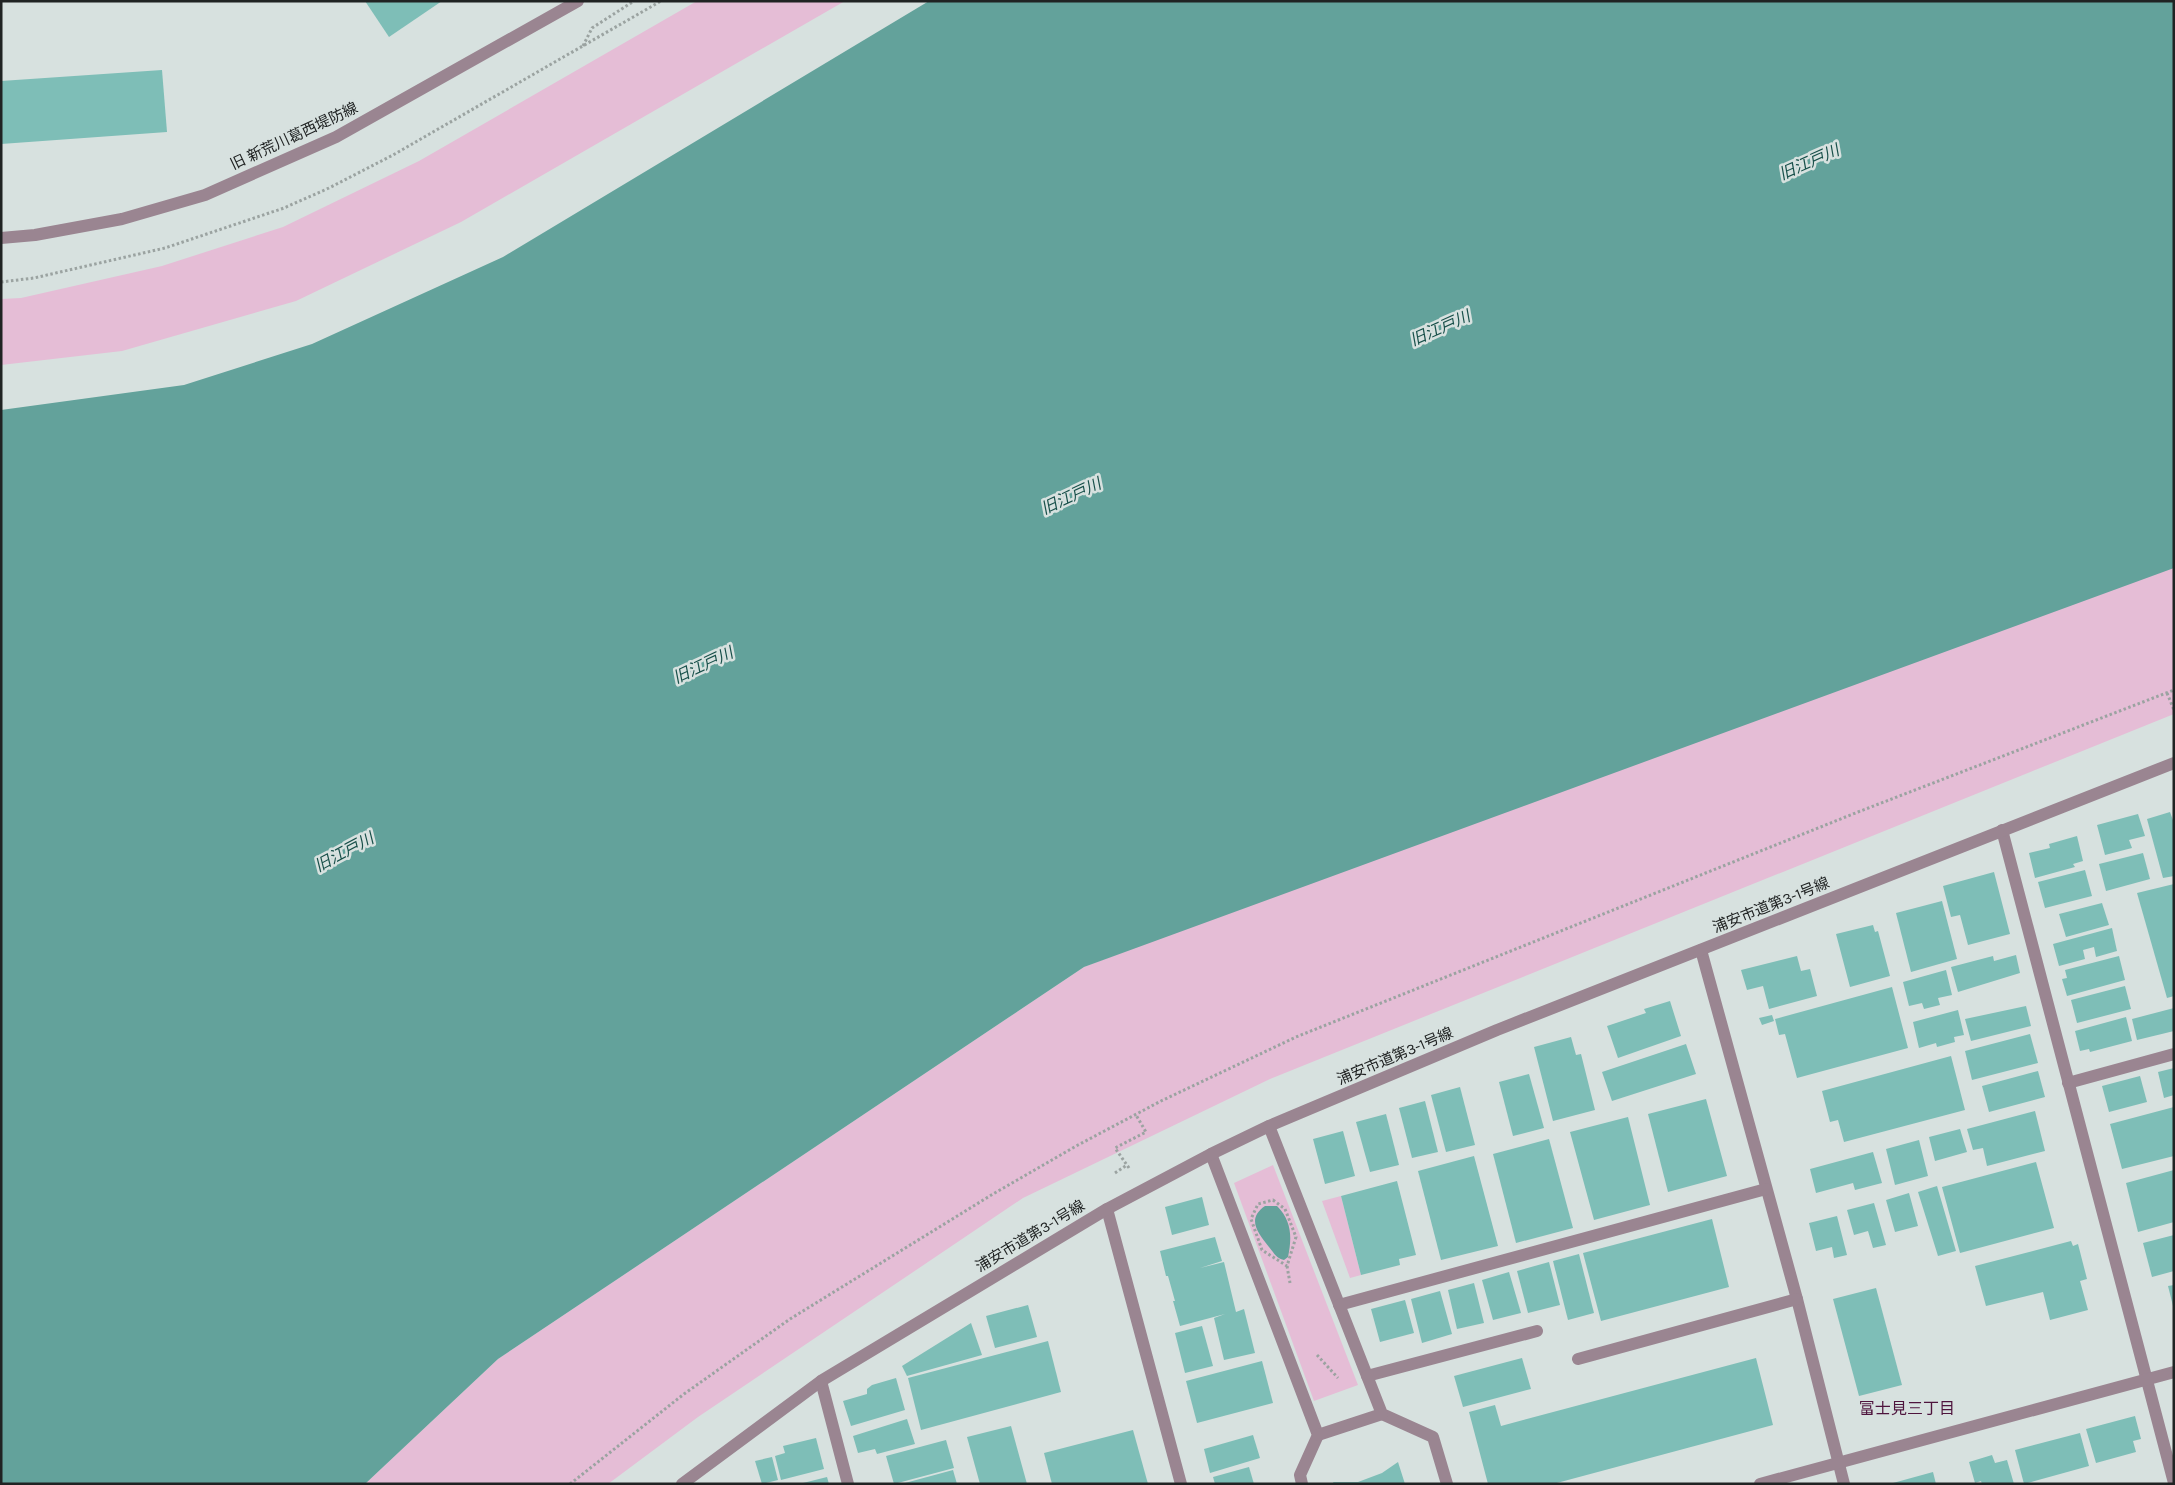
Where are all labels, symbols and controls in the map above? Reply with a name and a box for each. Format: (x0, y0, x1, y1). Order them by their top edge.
street label: 旧 新荒川葛西堤防線 (227, 99, 361, 173)
water label: 旧江戸川 (1776, 139, 1844, 184)
water label: 旧江戸川 (1407, 305, 1475, 350)
water label: 旧江戸川 (1038, 473, 1106, 518)
water label: 旧江戸川 (670, 642, 738, 687)
water label: 旧江戸川 (311, 828, 378, 875)
street label: 浦安市道第3-1号線 (1710, 873, 1832, 937)
street label: 浦安市道第3-1号線 (1334, 1023, 1456, 1089)
street label: 浦安市道第3-1号線 (972, 1196, 1088, 1276)
district label: 富士見三丁目 (1859, 1399, 1955, 1418)

